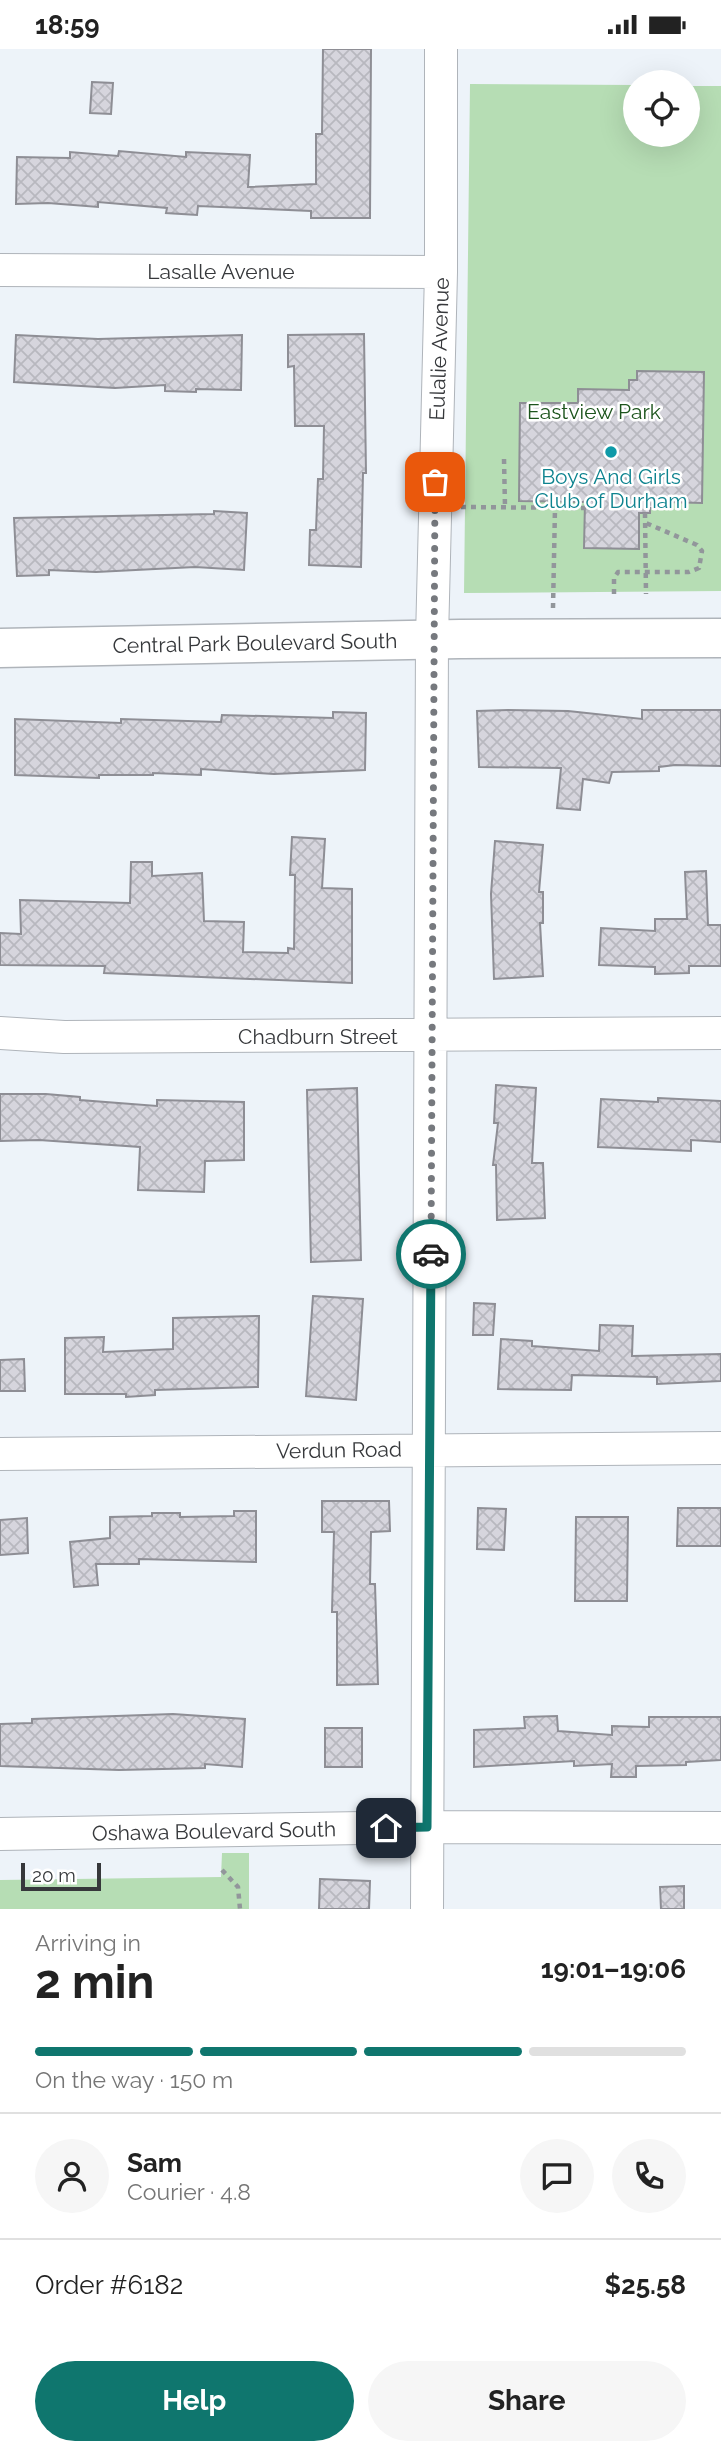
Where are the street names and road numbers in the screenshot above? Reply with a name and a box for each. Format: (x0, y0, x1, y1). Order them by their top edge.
street label: Lasalle Avenue (147, 259, 295, 284)
street label: Eulalie Avenue (424, 277, 454, 421)
street label: Central Park Boulevard South (112, 628, 398, 658)
street label: Chadburn Street (238, 1024, 398, 1049)
street label: Verdun Road (276, 1436, 402, 1464)
street label: Oshawa Boulevard South (92, 1816, 336, 1846)

